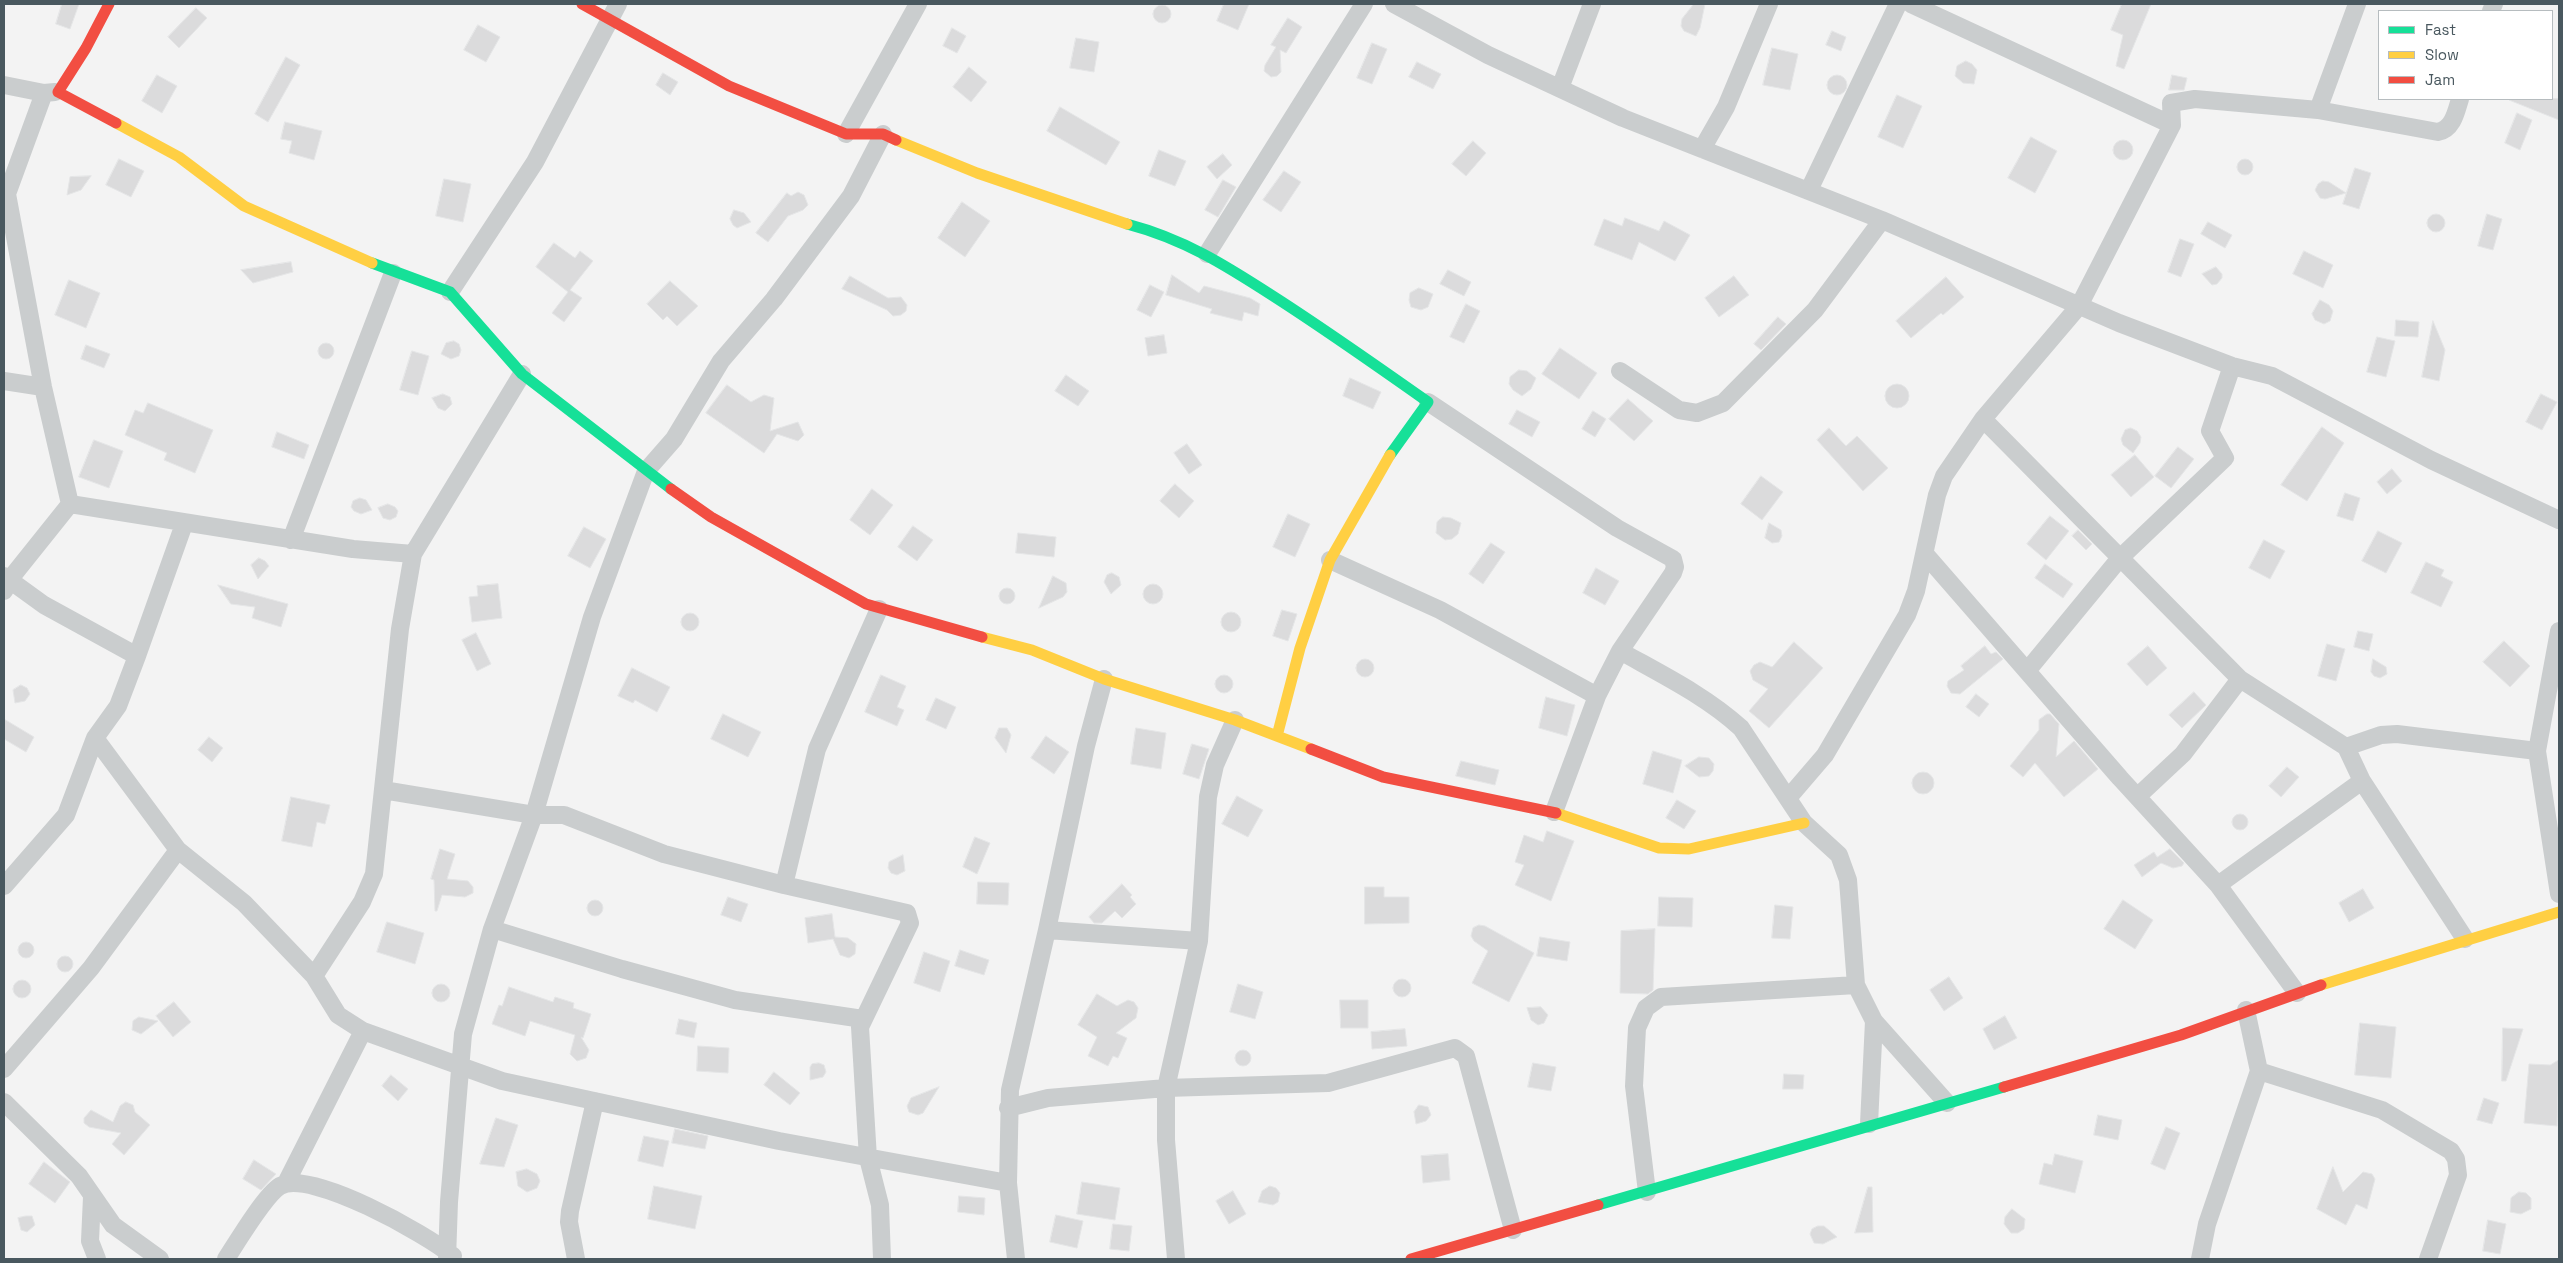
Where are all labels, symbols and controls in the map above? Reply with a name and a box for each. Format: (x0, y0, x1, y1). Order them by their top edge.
legend (2378, 10, 2553, 100)
text: Fast (2425, 20, 2456, 39)
text: Slow (2425, 45, 2459, 64)
text: Jam (2425, 70, 2455, 89)

